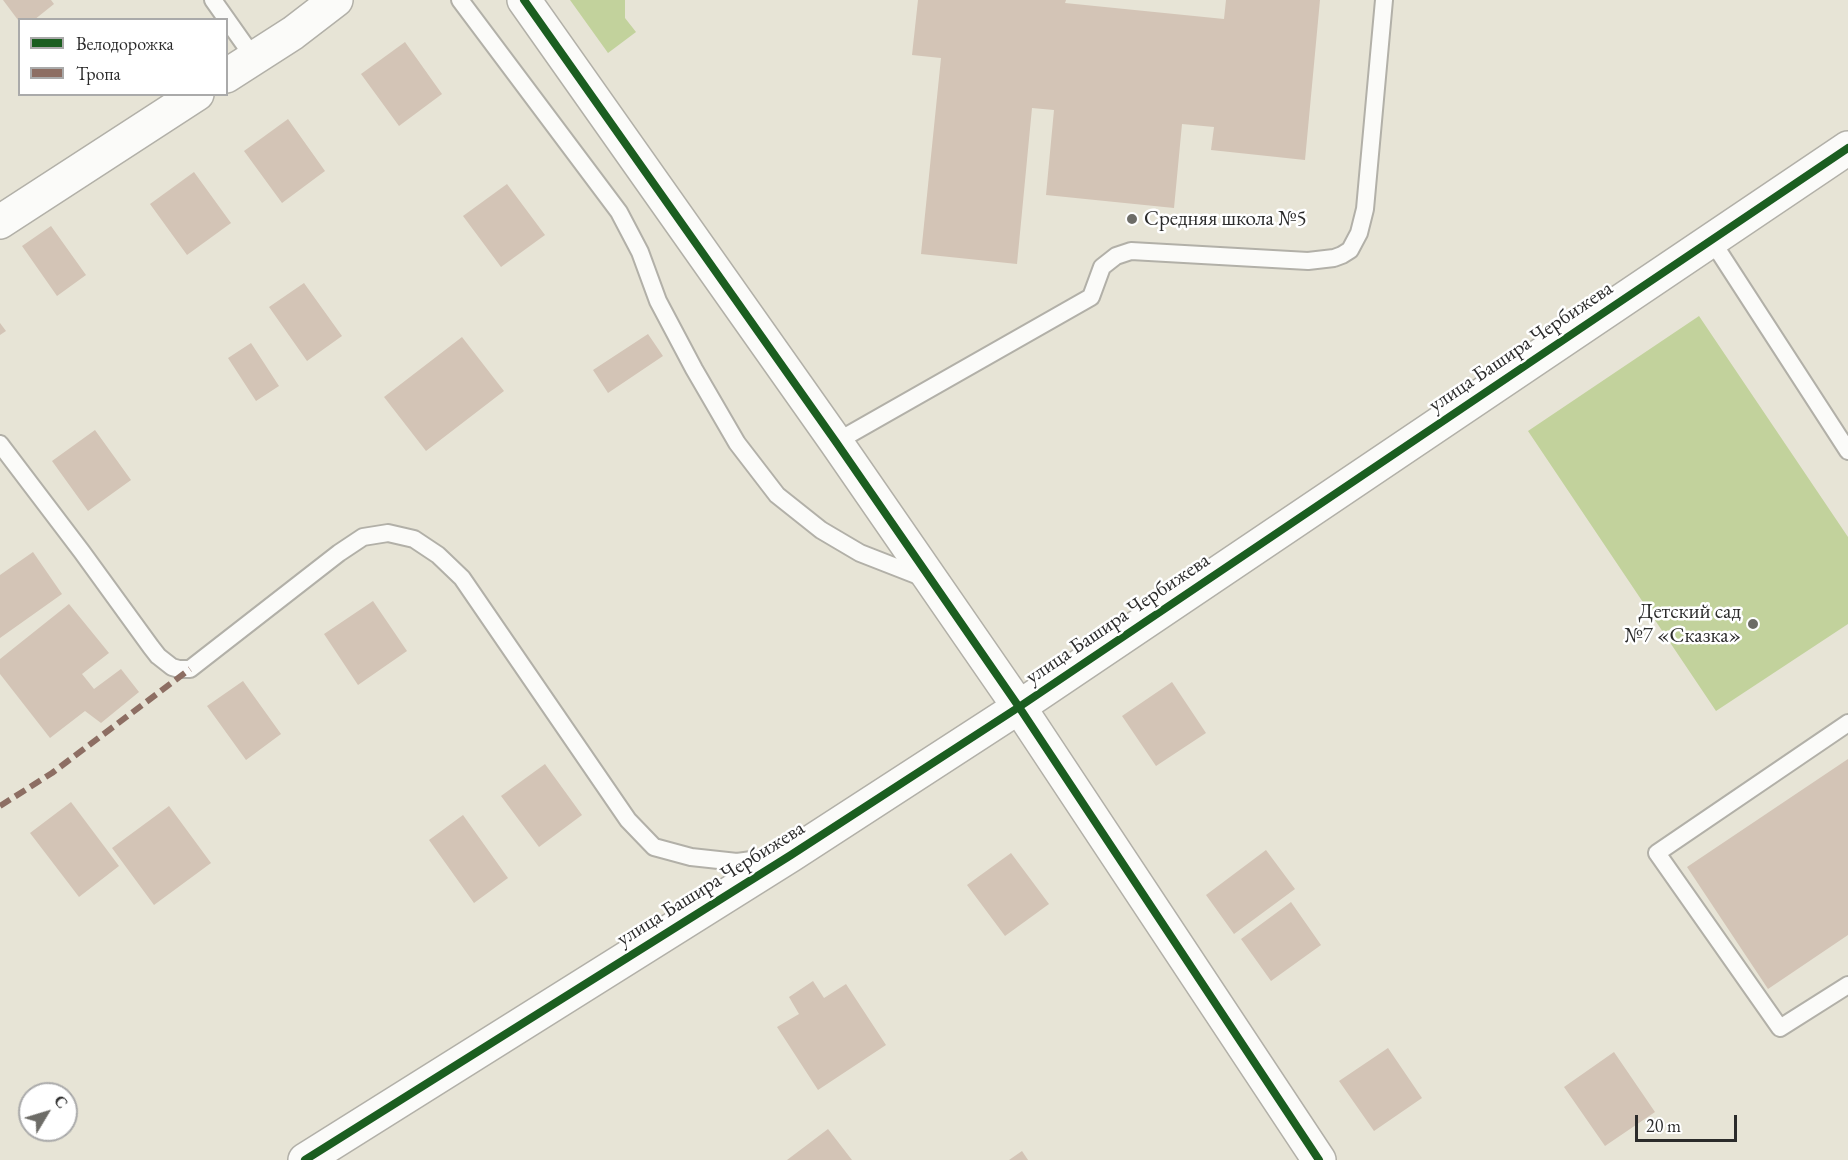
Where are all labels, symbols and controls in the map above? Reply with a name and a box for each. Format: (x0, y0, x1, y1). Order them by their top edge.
legend (18, 18, 228, 96)
text: Велодорожка (76, 32, 174, 55)
text: Тропа (76, 62, 121, 85)
place label: Средняя школа №5 (1144, 206, 1306, 232)
marker: Средняя школа №5 (1125, 212, 1139, 226)
street label: улица Башира Чербижева (1424, 276, 1618, 418)
street label: улица Башира Чербижева (1021, 548, 1215, 690)
place label: Детский сад №7 «Сказка» (1625, 599, 1741, 649)
marker: Детский сад №7 «Сказка» (1746, 617, 1760, 631)
street label: улица Башира Чербижева (612, 816, 810, 952)
north arrow (18, 1082, 78, 1142)
text: С (49, 1091, 73, 1113)
scale bar (1638, 1103, 1740, 1141)
text: 20 m (1646, 1114, 1681, 1137)

